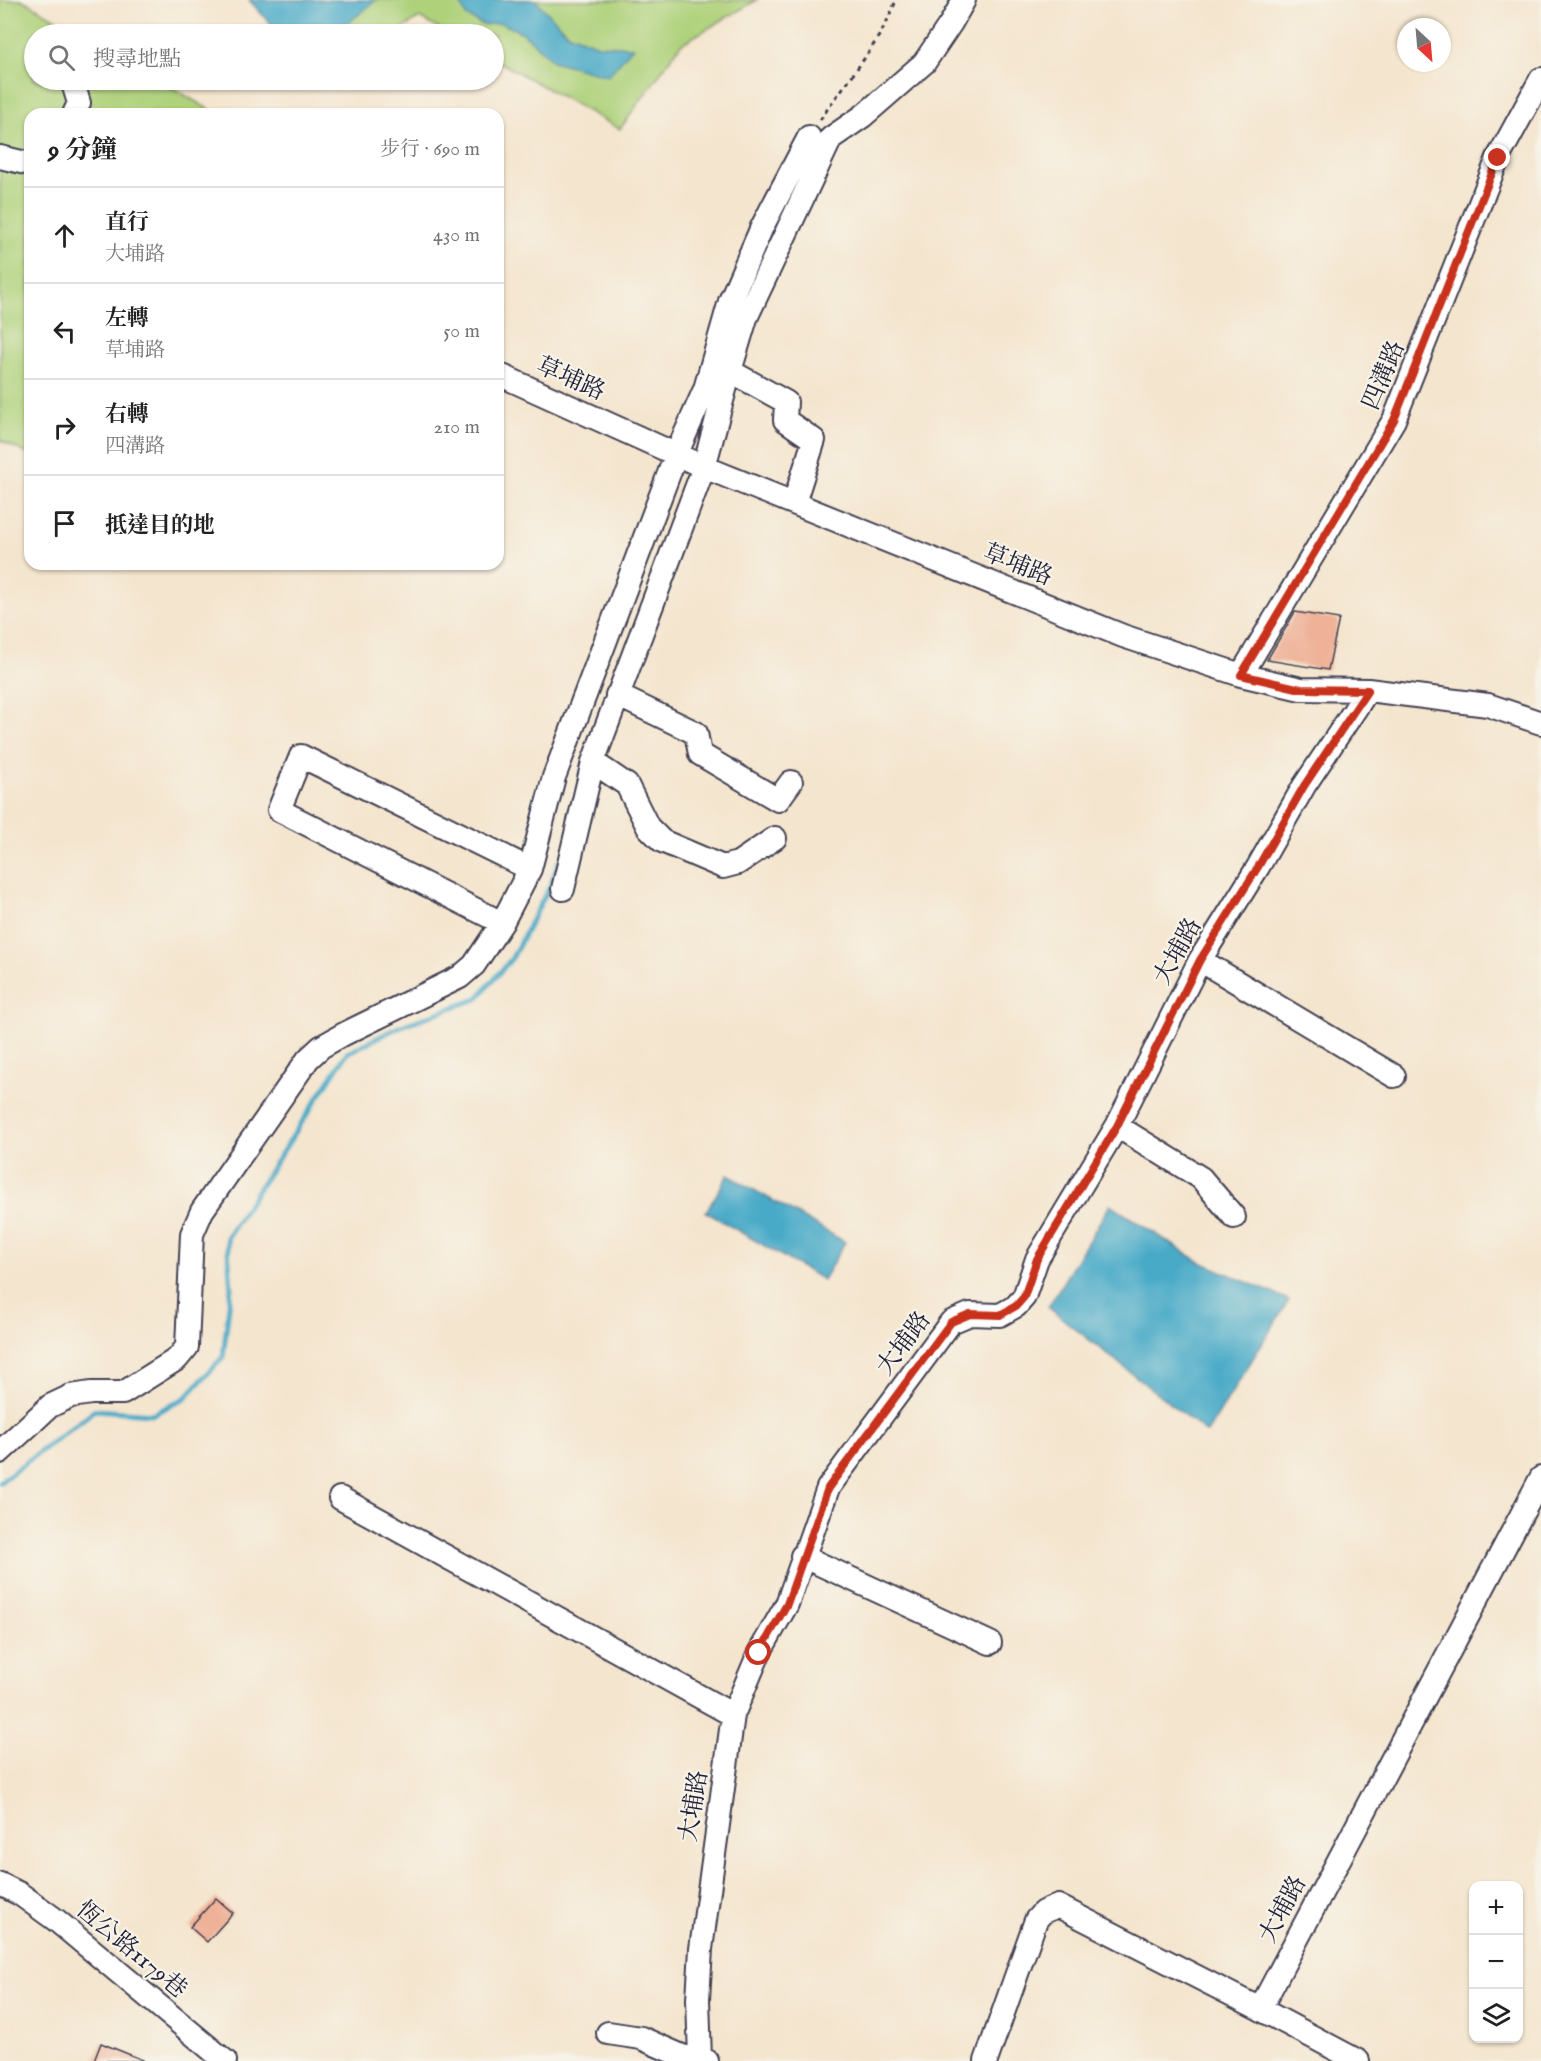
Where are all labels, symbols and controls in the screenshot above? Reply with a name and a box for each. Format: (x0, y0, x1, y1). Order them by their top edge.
north arrow (1397, 18, 1451, 72)
search box (24, 24, 504, 90)
icon: search (45, 41, 78, 74)
text: 搜尋地點 (93, 46, 181, 74)
text: 9 分鐘 (48, 134, 117, 167)
text: 步行 · 690 m (380, 137, 480, 162)
route end (1484, 144, 1510, 170)
text: 直行 (105, 209, 149, 237)
icon: ahead (48, 219, 81, 252)
text: 430 m (433, 223, 480, 248)
text: 大埔路 (105, 242, 165, 267)
text: 左轉 (105, 305, 149, 333)
icon: left (48, 315, 81, 348)
text: 50 m (443, 319, 480, 344)
street label: 四溝路 (1356, 336, 1413, 415)
text: 草埔路 (105, 338, 165, 363)
street label: 草埔路 (531, 351, 610, 408)
text: 右轉 (105, 401, 149, 429)
icon: right (48, 411, 81, 444)
text: 210 m (434, 415, 480, 440)
text: 四溝路 (105, 434, 165, 459)
icon: arrive (48, 507, 81, 540)
text: 抵達目的地 (105, 512, 215, 540)
street label: 草埔路 (978, 538, 1057, 593)
street label: 大埔路 (1147, 913, 1209, 991)
street label: 大埔路 (870, 1306, 938, 1382)
route start (745, 1639, 771, 1665)
street label: 大埔路 (674, 1768, 715, 1844)
street label: 大埔路 (1253, 1871, 1314, 1949)
map controls (1469, 1881, 1523, 2043)
button: + (1469, 1881, 1523, 1935)
street label: 恆公路1179巷 (69, 1895, 193, 2006)
button: − (1469, 1935, 1523, 1989)
button: layers (1469, 1989, 1523, 2043)

